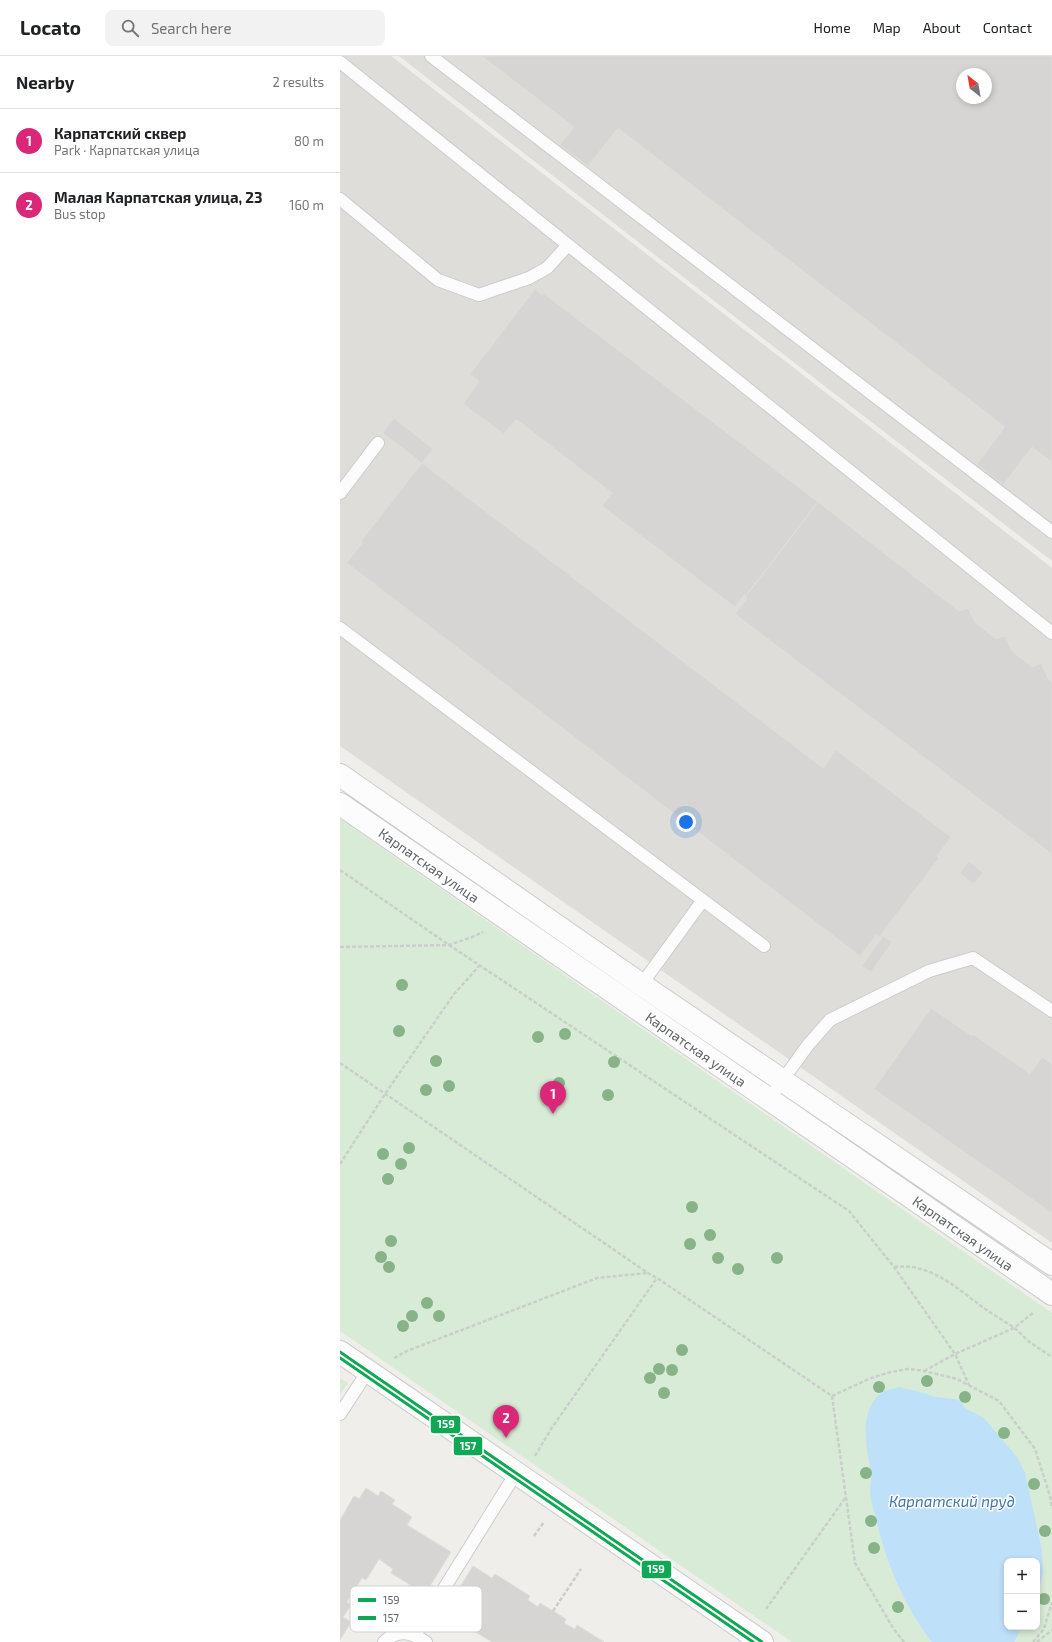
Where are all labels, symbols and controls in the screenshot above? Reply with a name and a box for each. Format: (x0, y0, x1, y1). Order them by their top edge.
search box (105, 10, 385, 46)
text: Locato (20, 16, 81, 39)
icon: search (119, 17, 141, 39)
text: Search here (151, 19, 231, 37)
text: Home (814, 19, 851, 36)
text: Map (873, 19, 901, 36)
text: About (923, 19, 961, 36)
text: Contact (983, 19, 1032, 36)
north arrow (956, 68, 992, 104)
text: Nearby (16, 72, 74, 92)
text: 2 results (272, 74, 324, 90)
text: Карпатский сквер (54, 124, 186, 142)
text: 1 (26, 133, 32, 149)
text: 80 m (294, 133, 324, 149)
text: Park · Карпатская улица (54, 142, 200, 158)
text: Малая Карпатская улица, 23 (54, 188, 263, 206)
text: 2 (25, 197, 33, 213)
text: 160 m (289, 197, 324, 213)
text: Bus stop (54, 206, 105, 222)
your location (676, 812, 696, 832)
street label: Карпатская улица (375, 824, 483, 906)
street label: Карпатская улица (642, 1008, 750, 1090)
pin: 1 (540, 1081, 566, 1114)
street label: Карпатская улица (909, 1192, 1017, 1274)
pin: 2 (493, 1405, 519, 1438)
line badge: 159 (430, 1415, 461, 1434)
text: 159 (437, 1417, 455, 1430)
line badge: 157 (453, 1436, 483, 1456)
text: 157 (460, 1439, 477, 1452)
water label: Карпатский пруд (889, 1492, 1015, 1510)
map controls (1004, 1558, 1040, 1630)
button: + (1004, 1558, 1040, 1594)
line badge: 159 (641, 1560, 672, 1579)
text: 159 (647, 1562, 665, 1575)
legend (350, 1586, 482, 1632)
text: 159 (383, 1593, 400, 1606)
button: − (1004, 1594, 1040, 1630)
text: 157 (383, 1611, 399, 1624)

